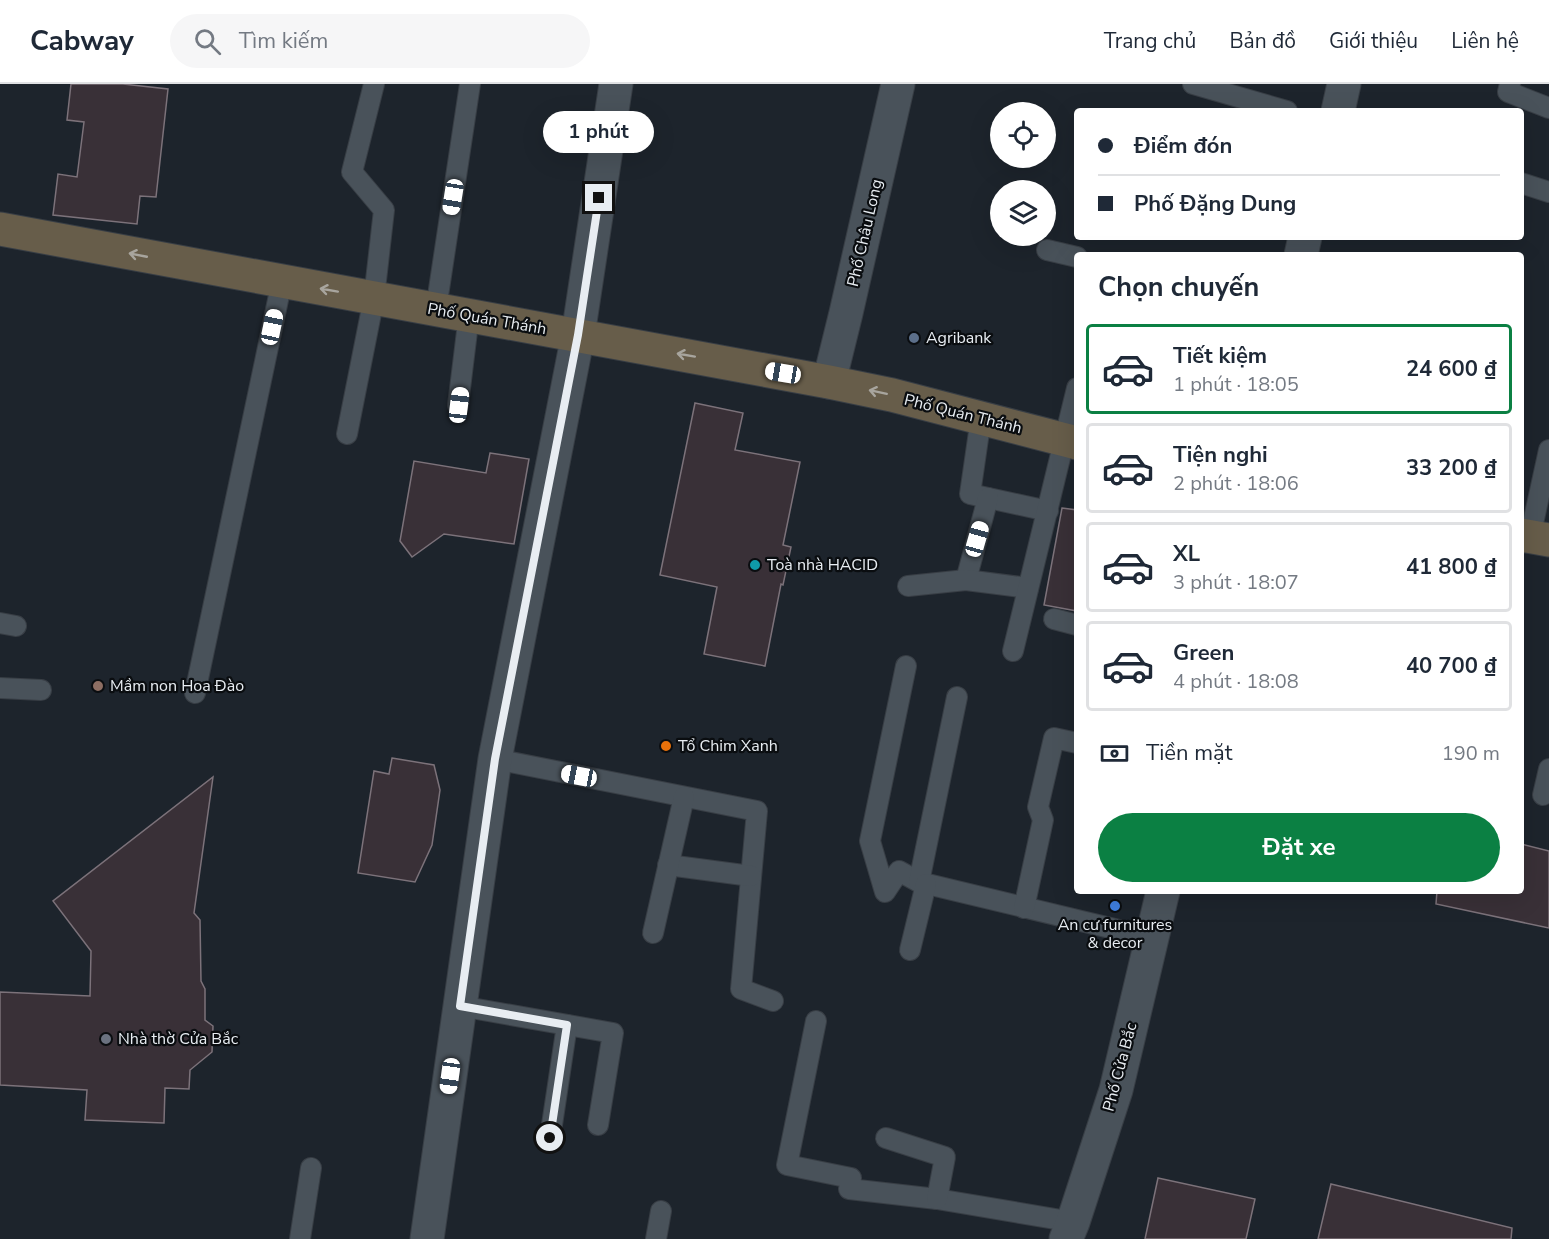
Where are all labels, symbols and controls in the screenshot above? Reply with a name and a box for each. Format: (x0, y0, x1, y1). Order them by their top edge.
search box (170, 14, 590, 68)
text: Cabway (30, 22, 134, 60)
icon: search (191, 25, 224, 58)
text: Tìm kiếm (239, 26, 328, 56)
text: Trang chủ (1104, 27, 1196, 55)
text: Bản đồ (1229, 27, 1296, 55)
text: Giới thiệu (1329, 27, 1418, 55)
text: Liên hệ (1451, 27, 1519, 55)
map controls (990, 102, 1056, 246)
button: locate (990, 102, 1056, 168)
callout: 1 phút (544, 111, 654, 153)
text: 1 phút (568, 118, 629, 145)
text: Điểm đón (1134, 131, 1232, 161)
street label: Phố Châu Long (842, 177, 888, 289)
car (441, 178, 465, 216)
button: layers (990, 180, 1056, 246)
route end (585, 184, 612, 211)
text: Phố Đặng Dung (1134, 189, 1296, 219)
one-way arrow (128, 249, 148, 260)
text: Chọn chuyến (1098, 269, 1259, 306)
one-way arrow (320, 284, 340, 295)
street label: Phố Quán Thánh (426, 298, 548, 340)
car (259, 308, 285, 346)
place label: Agribank (926, 327, 992, 349)
marker: Agribank (907, 331, 921, 345)
text: Tiết kiệm (1173, 341, 1267, 371)
icon: car (1101, 342, 1155, 396)
one-way arrow (677, 349, 697, 360)
text: 24 600 ₫ (1406, 354, 1497, 384)
car (764, 361, 802, 385)
text: 1 phút · 18:05 (1173, 371, 1299, 398)
car (448, 386, 470, 424)
one-way arrow (869, 386, 888, 398)
street label: Phố Quán Thánh (902, 389, 1024, 439)
text: Tiện nghi (1173, 440, 1268, 470)
icon: car (1101, 441, 1155, 495)
text: 33 200 ₫ (1406, 453, 1497, 483)
text: 2 phút · 18:06 (1173, 470, 1299, 497)
car (963, 519, 991, 559)
text: XL (1173, 539, 1200, 569)
icon: car (1101, 540, 1155, 594)
text: 41 800 ₫ (1406, 552, 1497, 582)
place label: Toà nhà HACID (767, 554, 878, 576)
marker: Toà nhà HACID (748, 558, 762, 572)
text: 3 phút · 18:07 (1173, 569, 1299, 596)
text: Green (1173, 638, 1234, 668)
icon: car (1101, 639, 1155, 693)
text: 40 700 ₫ (1406, 651, 1497, 681)
text: 4 phút · 18:08 (1173, 668, 1299, 695)
place label: Mầm non Hoa Đào (110, 675, 244, 697)
marker: Mầm non Hoa Đào (91, 679, 105, 693)
place label: Tổ Chim Xanh (678, 735, 778, 757)
icon: cash (1098, 737, 1131, 770)
text: Tiền mặt (1146, 738, 1232, 768)
marker: Tổ Chim Xanh (659, 739, 673, 753)
text: 190 m (1442, 740, 1500, 767)
car (560, 764, 598, 788)
button: Đặt xe (1098, 813, 1500, 882)
marker: An cư furnitures & decor (1108, 899, 1122, 913)
place label: An cư furnitures & decor (1058, 914, 1172, 954)
street label: Phố Cửa Bắc (1098, 1020, 1143, 1114)
place label: Nhà thờ Cửa Bắc (118, 1028, 239, 1050)
marker: Nhà thờ Cửa Bắc (99, 1032, 113, 1046)
car (439, 1057, 461, 1095)
route start (536, 1124, 563, 1151)

